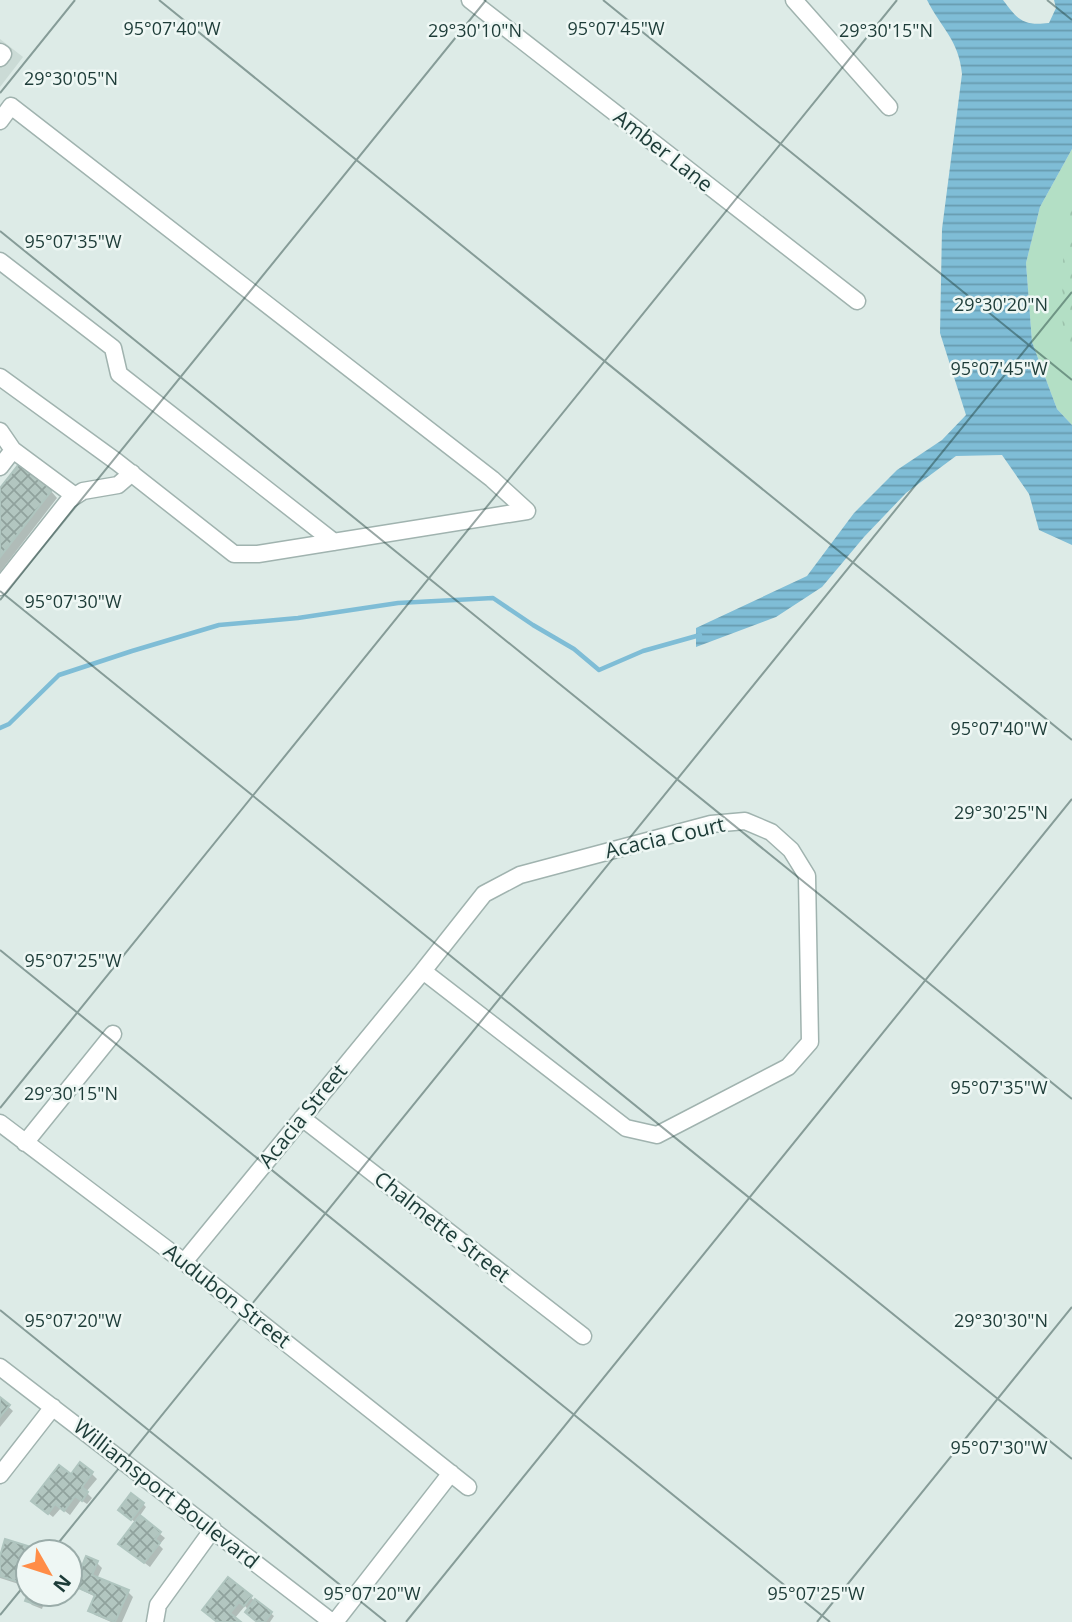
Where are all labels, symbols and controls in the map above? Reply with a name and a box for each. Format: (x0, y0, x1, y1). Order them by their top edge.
text: 95°07'40"W (123, 16, 221, 40)
text: 95°07'45"W (567, 16, 665, 40)
text: 29°30'10"N (428, 18, 522, 42)
text: 29°30'15"N (839, 18, 933, 42)
text: 29°30'05"N (24, 66, 118, 90)
street label: Amber Lane (608, 103, 719, 198)
text: 95°07'35"W (24, 229, 122, 253)
text: 29°30'20"N (954, 292, 1048, 316)
text: 95°07'45"W (950, 356, 1048, 380)
text: 95°07'30"W (24, 589, 122, 613)
text: 95°07'40"W (950, 716, 1048, 740)
text: 29°30'25"N (954, 800, 1048, 824)
street label: Acacia Court (602, 810, 728, 864)
text: 95°07'25"W (24, 948, 122, 972)
street label: Acacia Street (252, 1058, 353, 1173)
text: 95°07'35"W (950, 1075, 1048, 1099)
text: 29°30'15"N (24, 1081, 118, 1105)
street label: Chalmette Street (369, 1164, 516, 1288)
street label: Audubon Street (158, 1237, 297, 1354)
text: 95°07'20"W (24, 1308, 122, 1332)
text: 29°30'30"N (954, 1308, 1048, 1332)
street label: Williamsport Boulevard (68, 1412, 265, 1575)
text: 95°07'30"W (950, 1435, 1048, 1459)
north arrow (14, 1538, 84, 1608)
text: N (47, 1570, 77, 1598)
text: 95°07'20"W (323, 1581, 421, 1605)
text: 95°07'25"W (767, 1581, 865, 1605)

